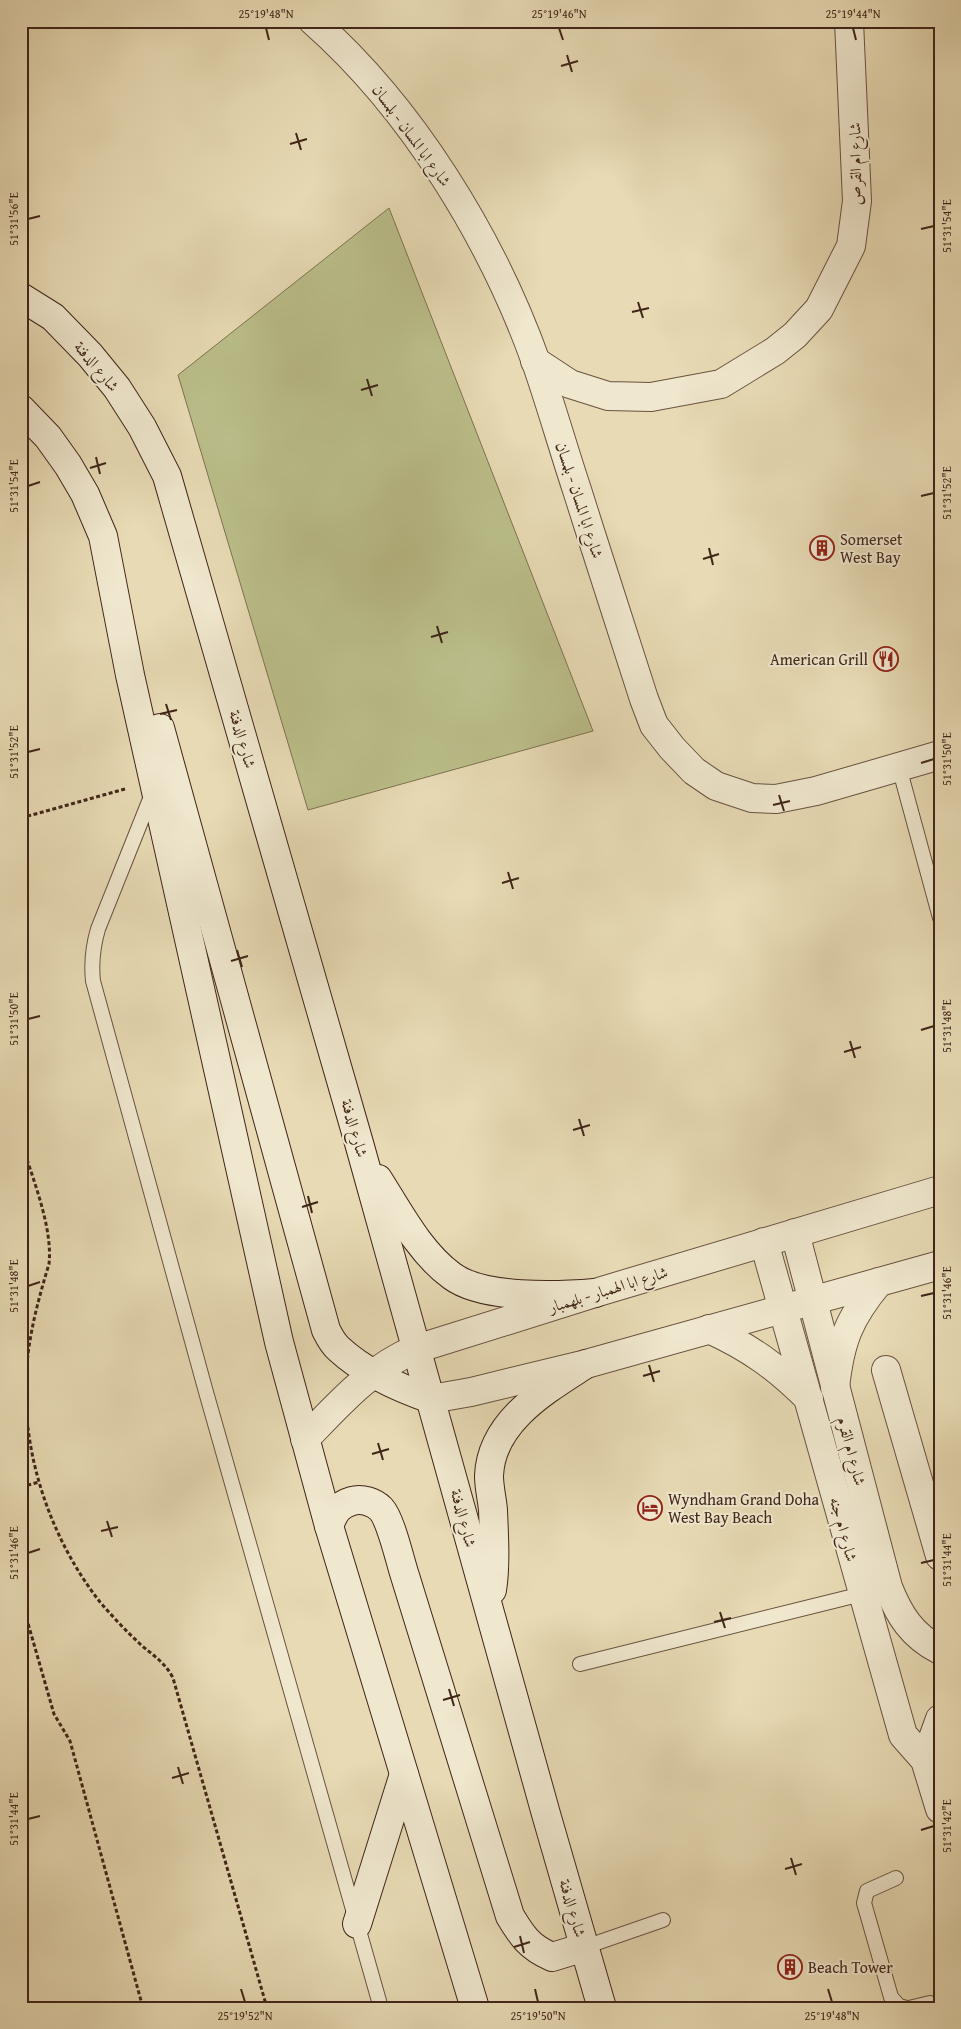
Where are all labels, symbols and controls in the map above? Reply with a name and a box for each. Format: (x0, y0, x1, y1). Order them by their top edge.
text: 25°19'48"N (238, 5, 294, 22)
text: 25°19'46"N (531, 5, 587, 22)
text: 25°19'44"N (825, 5, 881, 22)
street label: شارع ابا المسان - بلمسان (365, 79, 457, 192)
street label: شارع ام القرص (842, 122, 871, 206)
text: 51°31'56"E (5, 192, 22, 246)
text: 51°31'54"E (938, 199, 955, 253)
street label: شارع الدفنة (67, 335, 125, 398)
street label: شارع ابا المسان - بلمسان (548, 439, 610, 562)
text: 51°31'54"E (5, 459, 22, 513)
text: 51°31'52"E (938, 466, 955, 520)
place label: Somerset West Bay (840, 527, 903, 569)
building icon: Somerset West Bay (809, 535, 835, 561)
restaurant icon: American Grill (873, 646, 899, 672)
place label: American Grill (770, 647, 869, 671)
street label: شارع الدفنة (221, 707, 263, 771)
text: 51°31'52"E (5, 725, 22, 779)
text: 51°31'50"E (938, 732, 955, 786)
text: 51°31'50"E (5, 992, 22, 1046)
text: 51°31'48"E (938, 999, 955, 1053)
street label: شارع الدفنة (333, 1096, 375, 1160)
text: 51°31'48"E (5, 1259, 22, 1313)
street label: شارع ابا الهمبار - بلهمبار (543, 1259, 671, 1321)
text: 51°31'46"E (938, 1266, 955, 1320)
street label: شارع ام القرم (828, 1414, 873, 1489)
street label: شارع الدفنة (443, 1486, 483, 1550)
place label: Wyndham Grand Doha West Bay Beach (668, 1487, 820, 1529)
street label: شارع ام جنه (821, 1494, 864, 1565)
hotel icon: Wyndham Grand Doha West Bay Beach (637, 1495, 663, 1521)
text: 51°31'46"E (5, 1526, 22, 1580)
text: 51°31'44"E (938, 1533, 955, 1587)
text: 51°31'44"E (5, 1792, 22, 1846)
text: 51°31'42"E (938, 1799, 955, 1853)
street label: شارع الدفنة (551, 1876, 593, 1940)
building icon: Beach Tower (777, 1954, 803, 1980)
place label: Beach Tower (808, 1955, 893, 1979)
text: 25°19'52"N (217, 2007, 273, 2024)
text: 25°19'50"N (510, 2007, 566, 2024)
text: 25°19'48"N (804, 2007, 860, 2024)

